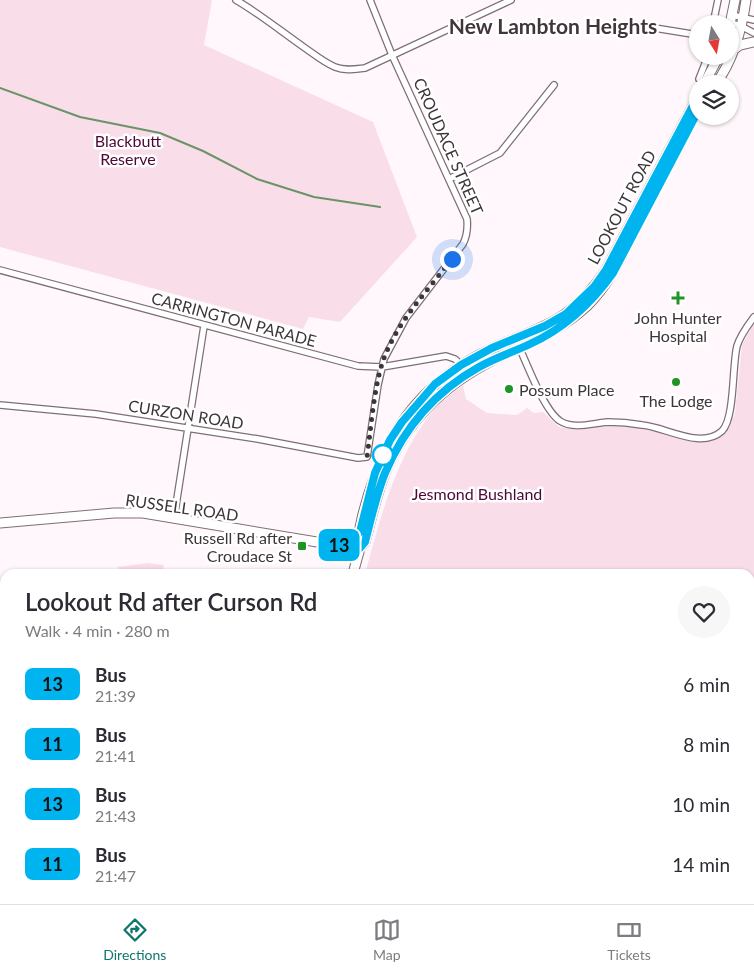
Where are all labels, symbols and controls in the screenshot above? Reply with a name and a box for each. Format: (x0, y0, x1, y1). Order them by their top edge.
district label: New Lambton Heights (449, 13, 657, 38)
north arrow (689, 15, 739, 65)
map controls (689, 15, 739, 125)
street label: CROUDACE STREET (410, 75, 488, 218)
button: layers (689, 75, 739, 125)
park label: Blackbutt Reserve (95, 131, 161, 168)
street label: LOOKOUT ROAD (583, 147, 659, 267)
your location (440, 247, 465, 272)
street label: CARRINGTON PARADE (149, 288, 319, 350)
marker: John Hunter Hospital (671, 291, 685, 305)
place label: John Hunter Hospital (634, 308, 722, 345)
marker: The Lodge (670, 376, 682, 388)
place label: Possum Place (519, 380, 615, 399)
marker: Possum Place (503, 383, 515, 395)
place label: The Lodge (639, 391, 713, 410)
street label: CURZON ROAD (127, 396, 245, 432)
unlabelled marker (372, 444, 394, 466)
park label: Jesmond Bushland (412, 484, 542, 503)
street label: RUSSELL ROAD (124, 490, 240, 524)
place label: Russell Rd after Croudace St (184, 528, 292, 565)
line badge: 13 (316, 529, 362, 561)
text: 13 (329, 534, 349, 556)
marker: Russell Rd after Croudace St (296, 540, 308, 552)
button: heart (678, 586, 730, 638)
text: Lookout Rd after Curson Rd (25, 587, 317, 616)
text: Walk · 4 min · 280 m (25, 621, 170, 640)
text: Bus (95, 663, 126, 686)
text: 13 (42, 673, 63, 695)
text: 6 min (683, 673, 730, 696)
text: 21:39 (95, 686, 136, 705)
text: Bus (95, 723, 126, 746)
text: 11 (42, 733, 63, 755)
text: 8 min (683, 733, 730, 756)
text: 21:41 (95, 746, 136, 765)
text: Bus (95, 783, 126, 806)
text: 13 (42, 793, 63, 815)
text: 10 min (672, 793, 730, 816)
text: 21:43 (95, 806, 136, 825)
text: Bus (95, 843, 126, 866)
text: 11 (42, 853, 63, 875)
text: 14 min (672, 853, 730, 876)
text: 21:47 (95, 866, 136, 885)
tab: Directions (103, 916, 166, 963)
tab: Map (373, 916, 401, 963)
tab: Tickets (607, 916, 651, 963)

